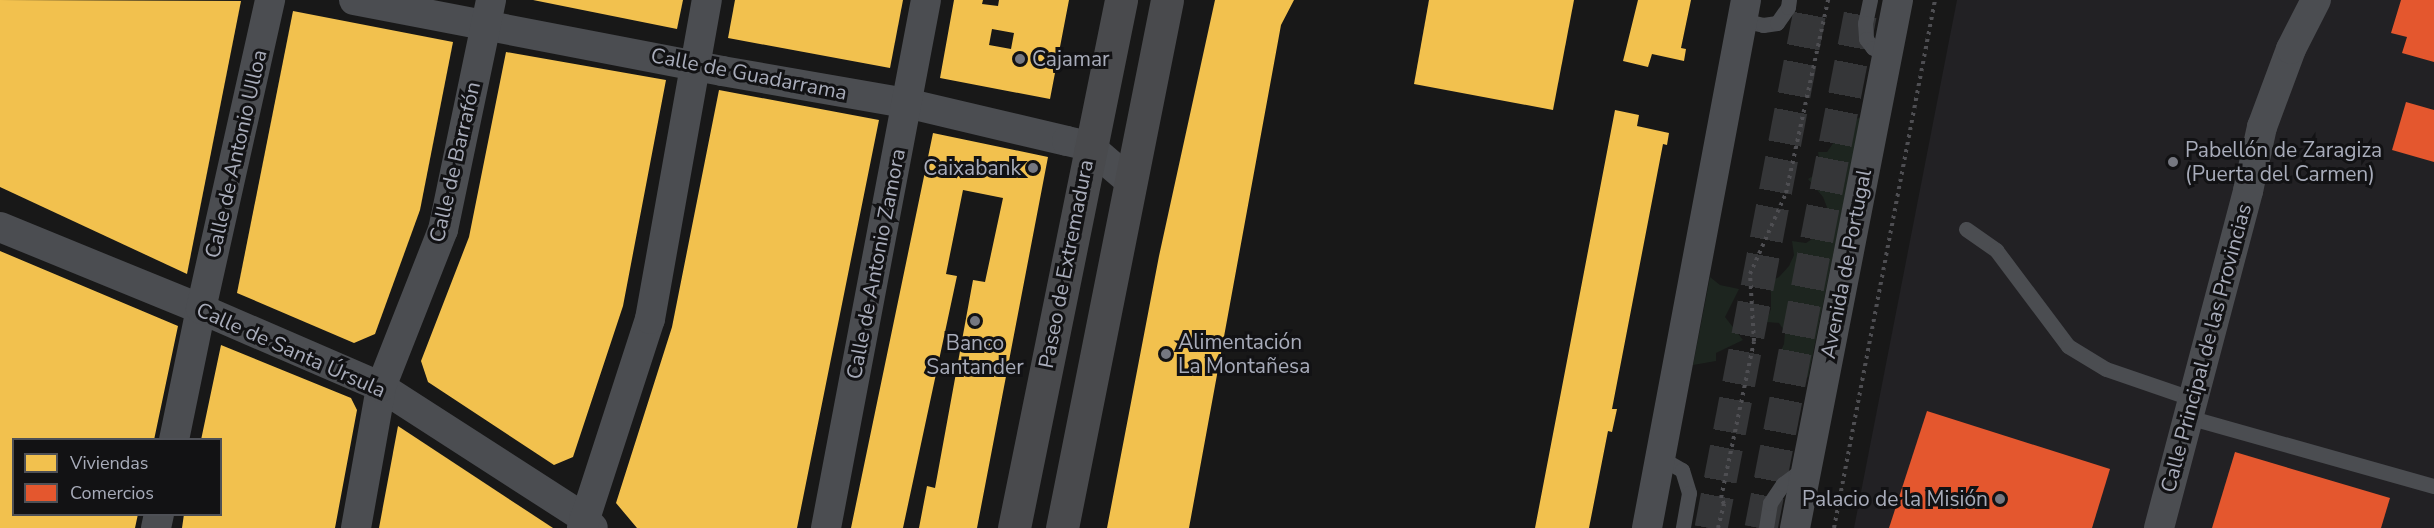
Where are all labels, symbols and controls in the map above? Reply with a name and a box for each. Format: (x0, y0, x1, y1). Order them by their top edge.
street label: Calle de Guadarrama (649, 43, 849, 105)
place label: Cajamar (1032, 46, 1110, 72)
street label: Calle de Antonio Ulloa (200, 47, 272, 261)
marker: Cajamar (1013, 52, 1027, 66)
street label: Calle de Barrafón (424, 79, 486, 245)
place label: Pabellón de Zaragiza (Puerta del Carmen) (2185, 137, 2382, 187)
street label: Calle de Antonio Zamora (841, 147, 911, 381)
place label: Caixabank (923, 155, 1021, 181)
marker: Pabellón de Zaragiza (Puerta del Carmen) (2166, 155, 2180, 169)
street label: Paseo de Extremadura (1033, 158, 1099, 370)
marker: Caixabank (1026, 161, 1040, 175)
street label: Avenida de Portugal (1815, 167, 1877, 361)
street label: Calle Principal de las Provincias (2155, 201, 2257, 495)
street label: Calle de Santa Úrsula (193, 297, 389, 403)
marker: Banco Santander (968, 314, 982, 328)
place label: Alimentación La Montañesa (1178, 329, 1310, 379)
place label: Banco Santander (926, 330, 1024, 380)
marker: Alimentación La Montañesa (1159, 347, 1173, 361)
legend (12, 438, 222, 516)
text: Viviendas (70, 451, 149, 475)
text: Comercios (70, 481, 154, 505)
place label: Palacio de la Misión (1802, 486, 1988, 512)
marker: Palacio de la Misión (1993, 492, 2007, 506)

